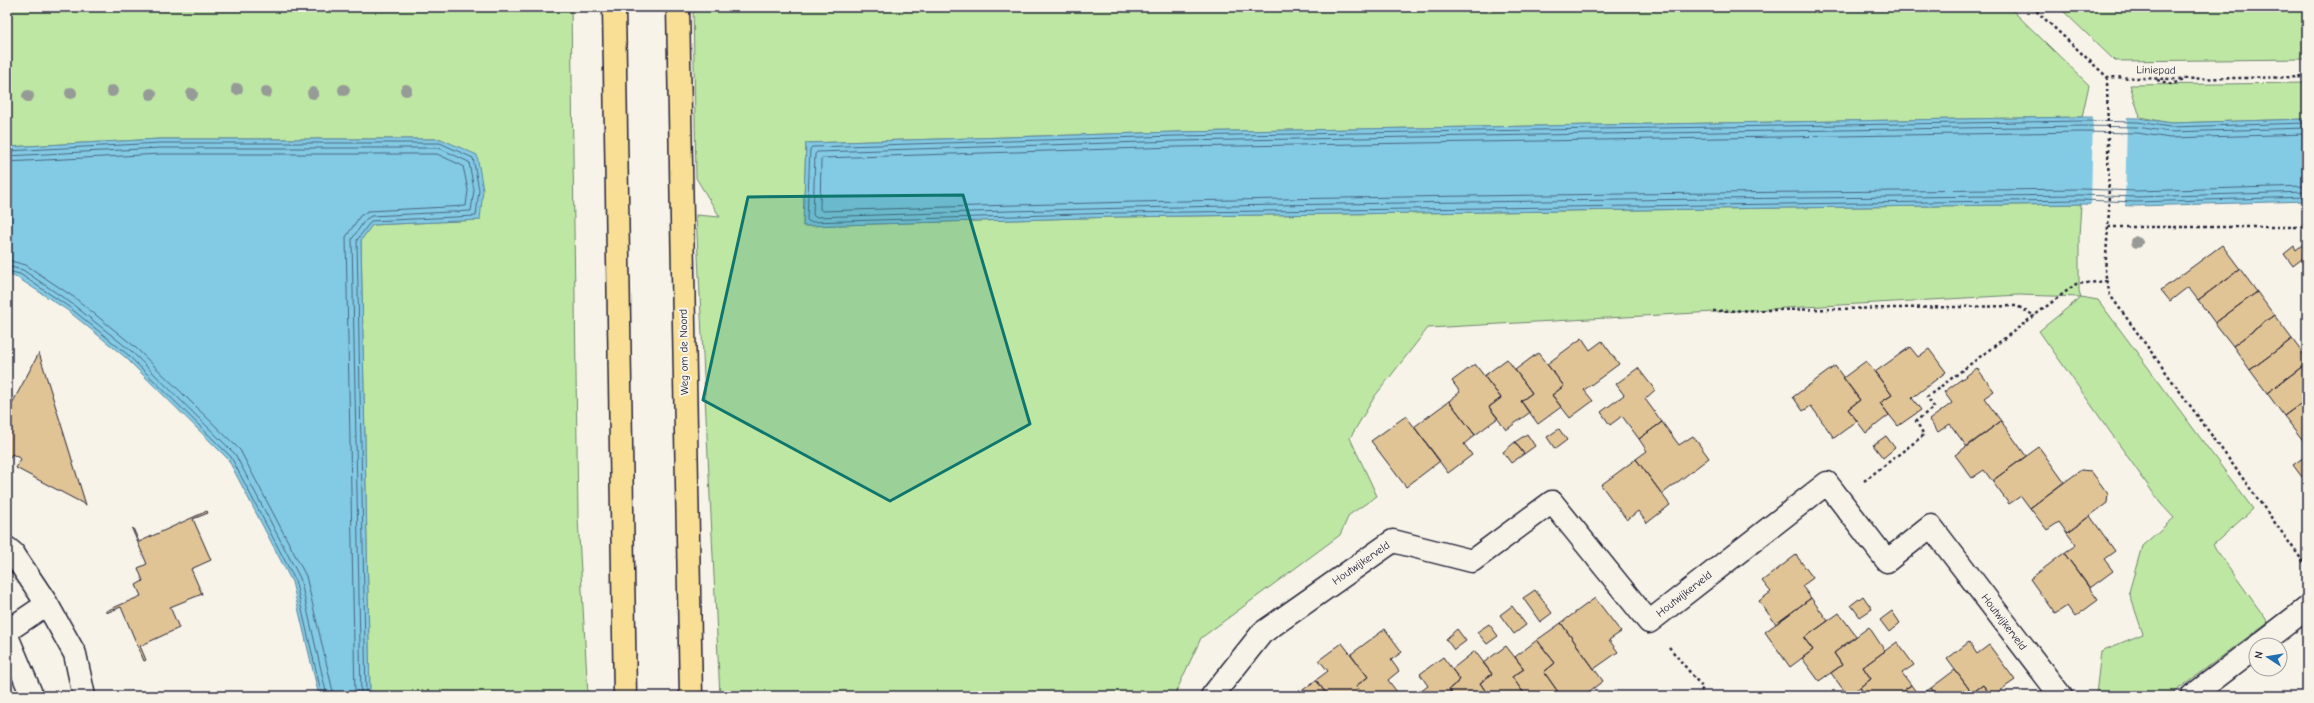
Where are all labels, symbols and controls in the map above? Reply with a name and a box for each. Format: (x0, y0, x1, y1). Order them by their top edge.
street label: Liniepad (2136, 63, 2176, 77)
street label: Weg om de Noord (677, 309, 691, 395)
street label: Houtwijkerveld (1330, 538, 1392, 588)
street label: Houtwijkerveld (1653, 568, 1715, 620)
street label: Houtwijkerveld (1979, 591, 2030, 653)
north arrow (2248, 637, 2288, 677)
text: N (2252, 650, 2266, 660)

